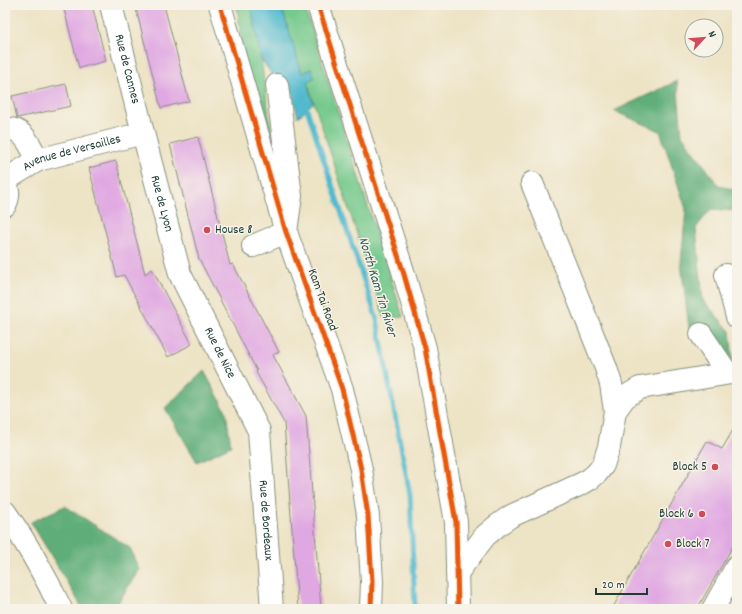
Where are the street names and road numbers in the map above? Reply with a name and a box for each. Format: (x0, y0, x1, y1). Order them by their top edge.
street label: Rue de Cannes (109, 32, 145, 106)
street label: Avenue de Versailles (19, 130, 123, 177)
street label: Rue de Lyon (145, 173, 178, 234)
street label: Kam Tai Road (302, 266, 342, 334)
street label: Rue de Nice (199, 324, 241, 382)
street label: Rue de Bordeaux (253, 479, 278, 561)

